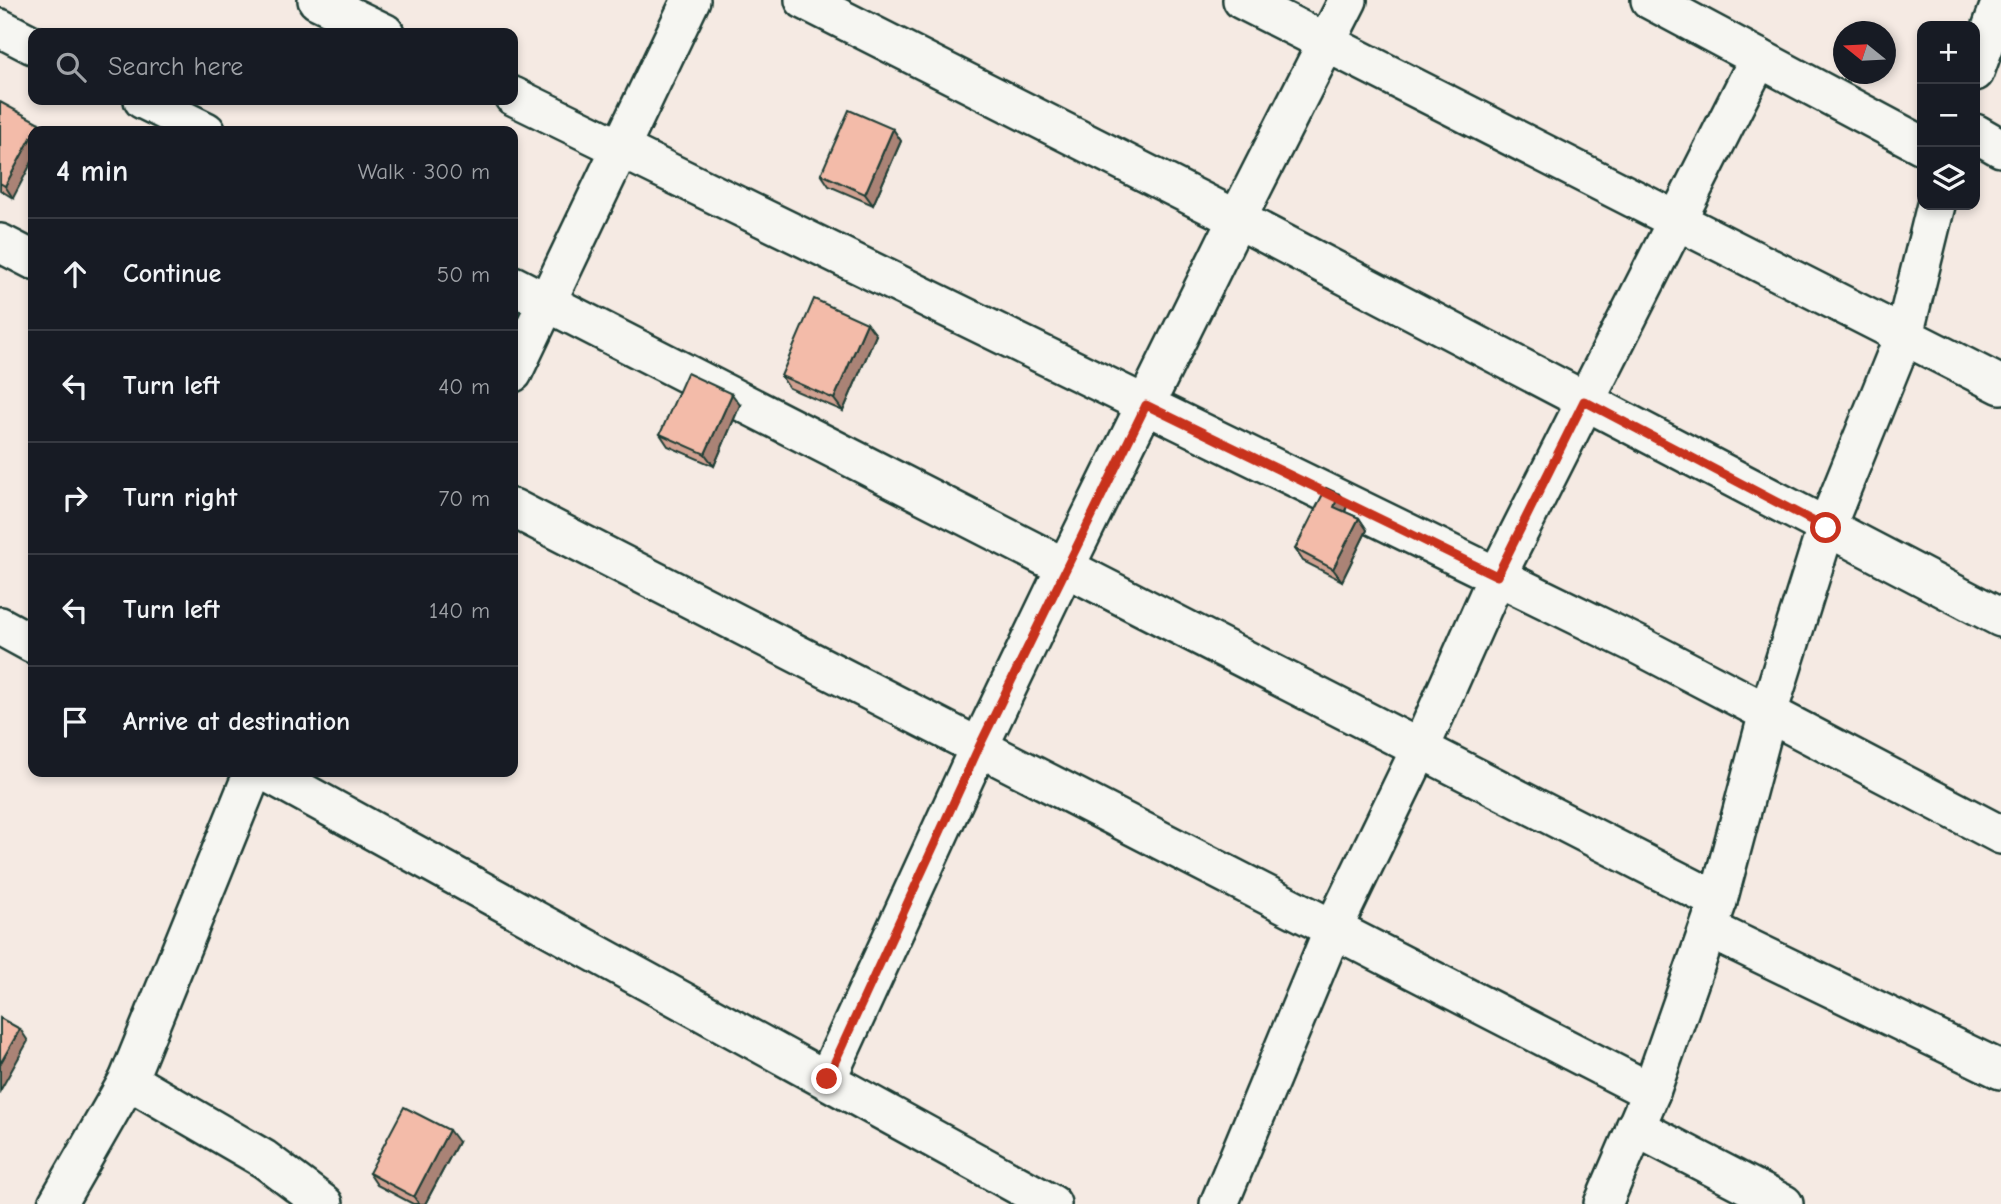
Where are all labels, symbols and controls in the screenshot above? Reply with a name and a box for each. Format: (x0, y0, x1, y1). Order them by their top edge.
north arrow (1833, 21, 1896, 84)
map controls (1917, 21, 1980, 210)
button: + (1917, 21, 1980, 84)
search box (28, 28, 518, 105)
icon: search (52, 48, 90, 86)
text: Search here (108, 52, 243, 82)
button: − (1917, 84, 1980, 147)
button: layers (1917, 147, 1980, 210)
text: 4 min (56, 154, 128, 189)
text: Walk · 300 m (358, 158, 490, 185)
icon: ahead (56, 255, 94, 293)
text: Continue (123, 259, 221, 289)
text: 50 m (437, 261, 490, 288)
icon: left (56, 367, 94, 405)
text: Turn left (123, 371, 220, 401)
text: 40 m (438, 373, 490, 400)
icon: right (56, 479, 94, 517)
text: Turn right (123, 483, 237, 513)
text: 70 m (438, 485, 490, 512)
route start (1810, 512, 1841, 543)
icon: left (56, 591, 94, 629)
text: Turn left (123, 595, 220, 625)
text: 140 m (429, 597, 490, 624)
icon: arrive (56, 703, 94, 741)
text: Arrive at destination (123, 707, 350, 737)
route end (811, 1063, 842, 1094)

